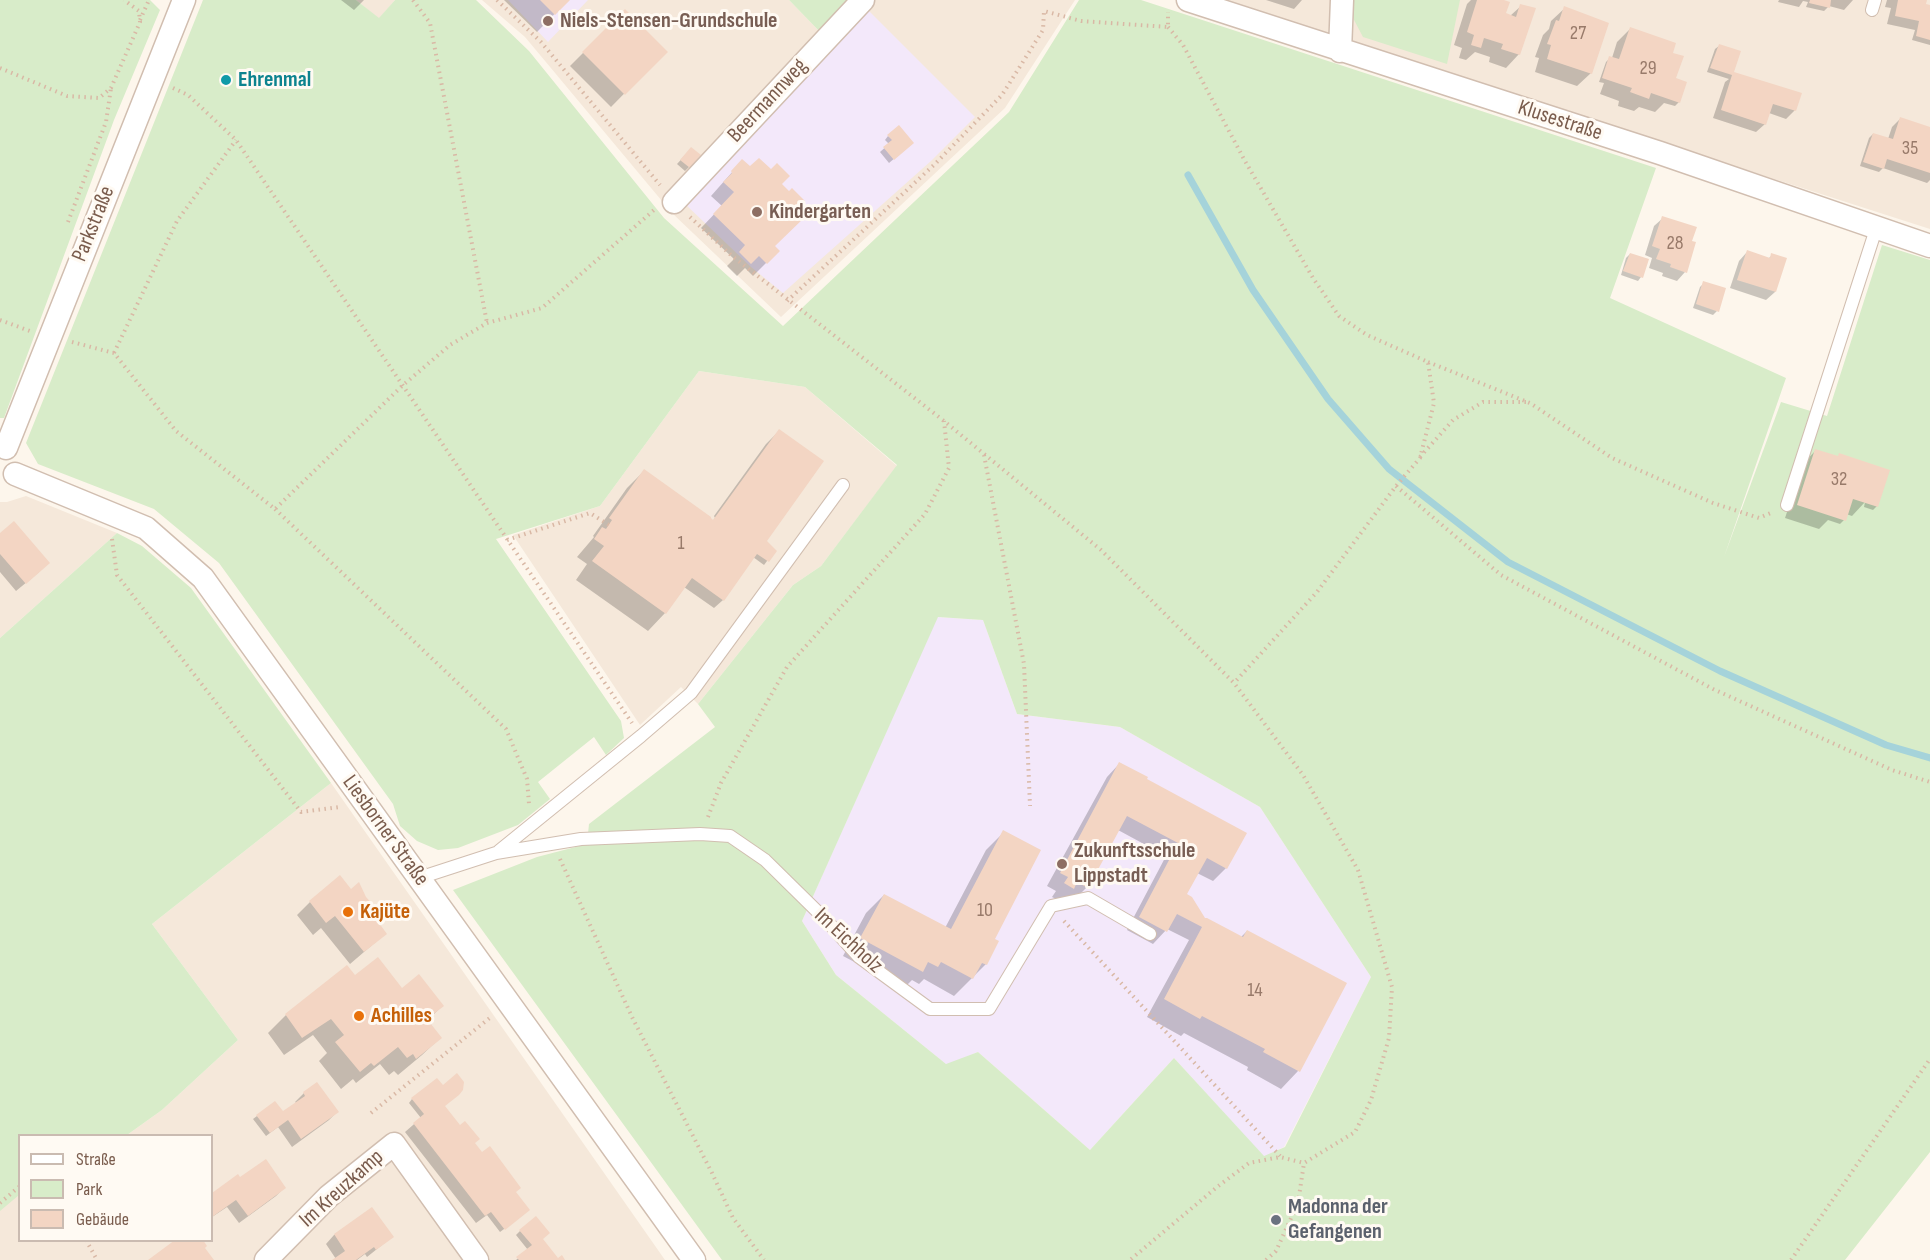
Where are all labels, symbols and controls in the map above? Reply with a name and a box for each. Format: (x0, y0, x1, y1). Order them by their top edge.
place label: Niels-Stensen-Grundschule (560, 8, 778, 34)
marker: Niels-Stensen-Grundschule (541, 14, 555, 28)
house number: 27 (1570, 22, 1586, 46)
street label: Beermannweg (723, 54, 813, 148)
house number: 29 (1639, 57, 1657, 81)
place label: Ehrenmal (238, 67, 311, 93)
marker: Ehrenmal (219, 73, 233, 87)
street label: Klusestraße (1514, 95, 1606, 147)
house number: 35 (1902, 137, 1918, 161)
street label: Parkstraße (67, 182, 121, 266)
place label: Kindergarten (769, 199, 871, 225)
marker: Kindergarten (750, 205, 764, 219)
house number: 28 (1667, 232, 1683, 256)
house number: 32 (1831, 468, 1847, 492)
house number: 1 (678, 532, 684, 556)
street label: Liesborner Straße (336, 771, 434, 891)
place label: Zukunftsschule Lippstadt (1074, 838, 1195, 890)
marker: Zukunftsschule Lippstadt (1055, 857, 1069, 871)
place label: Kajüte (360, 899, 410, 925)
house number: 10 (977, 899, 993, 923)
street label: Im Eichholz (808, 903, 888, 979)
marker: Kajüte (341, 905, 355, 919)
house number: 14 (1247, 979, 1263, 1003)
place label: Achilles (371, 1003, 432, 1029)
marker: Achilles (352, 1009, 366, 1023)
legend (18, 1134, 213, 1242)
street label: Im Kreuzkamp (295, 1144, 389, 1234)
text: Straße (76, 1149, 116, 1170)
text: Park (76, 1179, 102, 1200)
place label: Madonna der Gefangenen (1288, 1194, 1388, 1246)
text: Gebäude (76, 1209, 129, 1230)
marker: Madonna der Gefangenen (1269, 1213, 1283, 1227)

